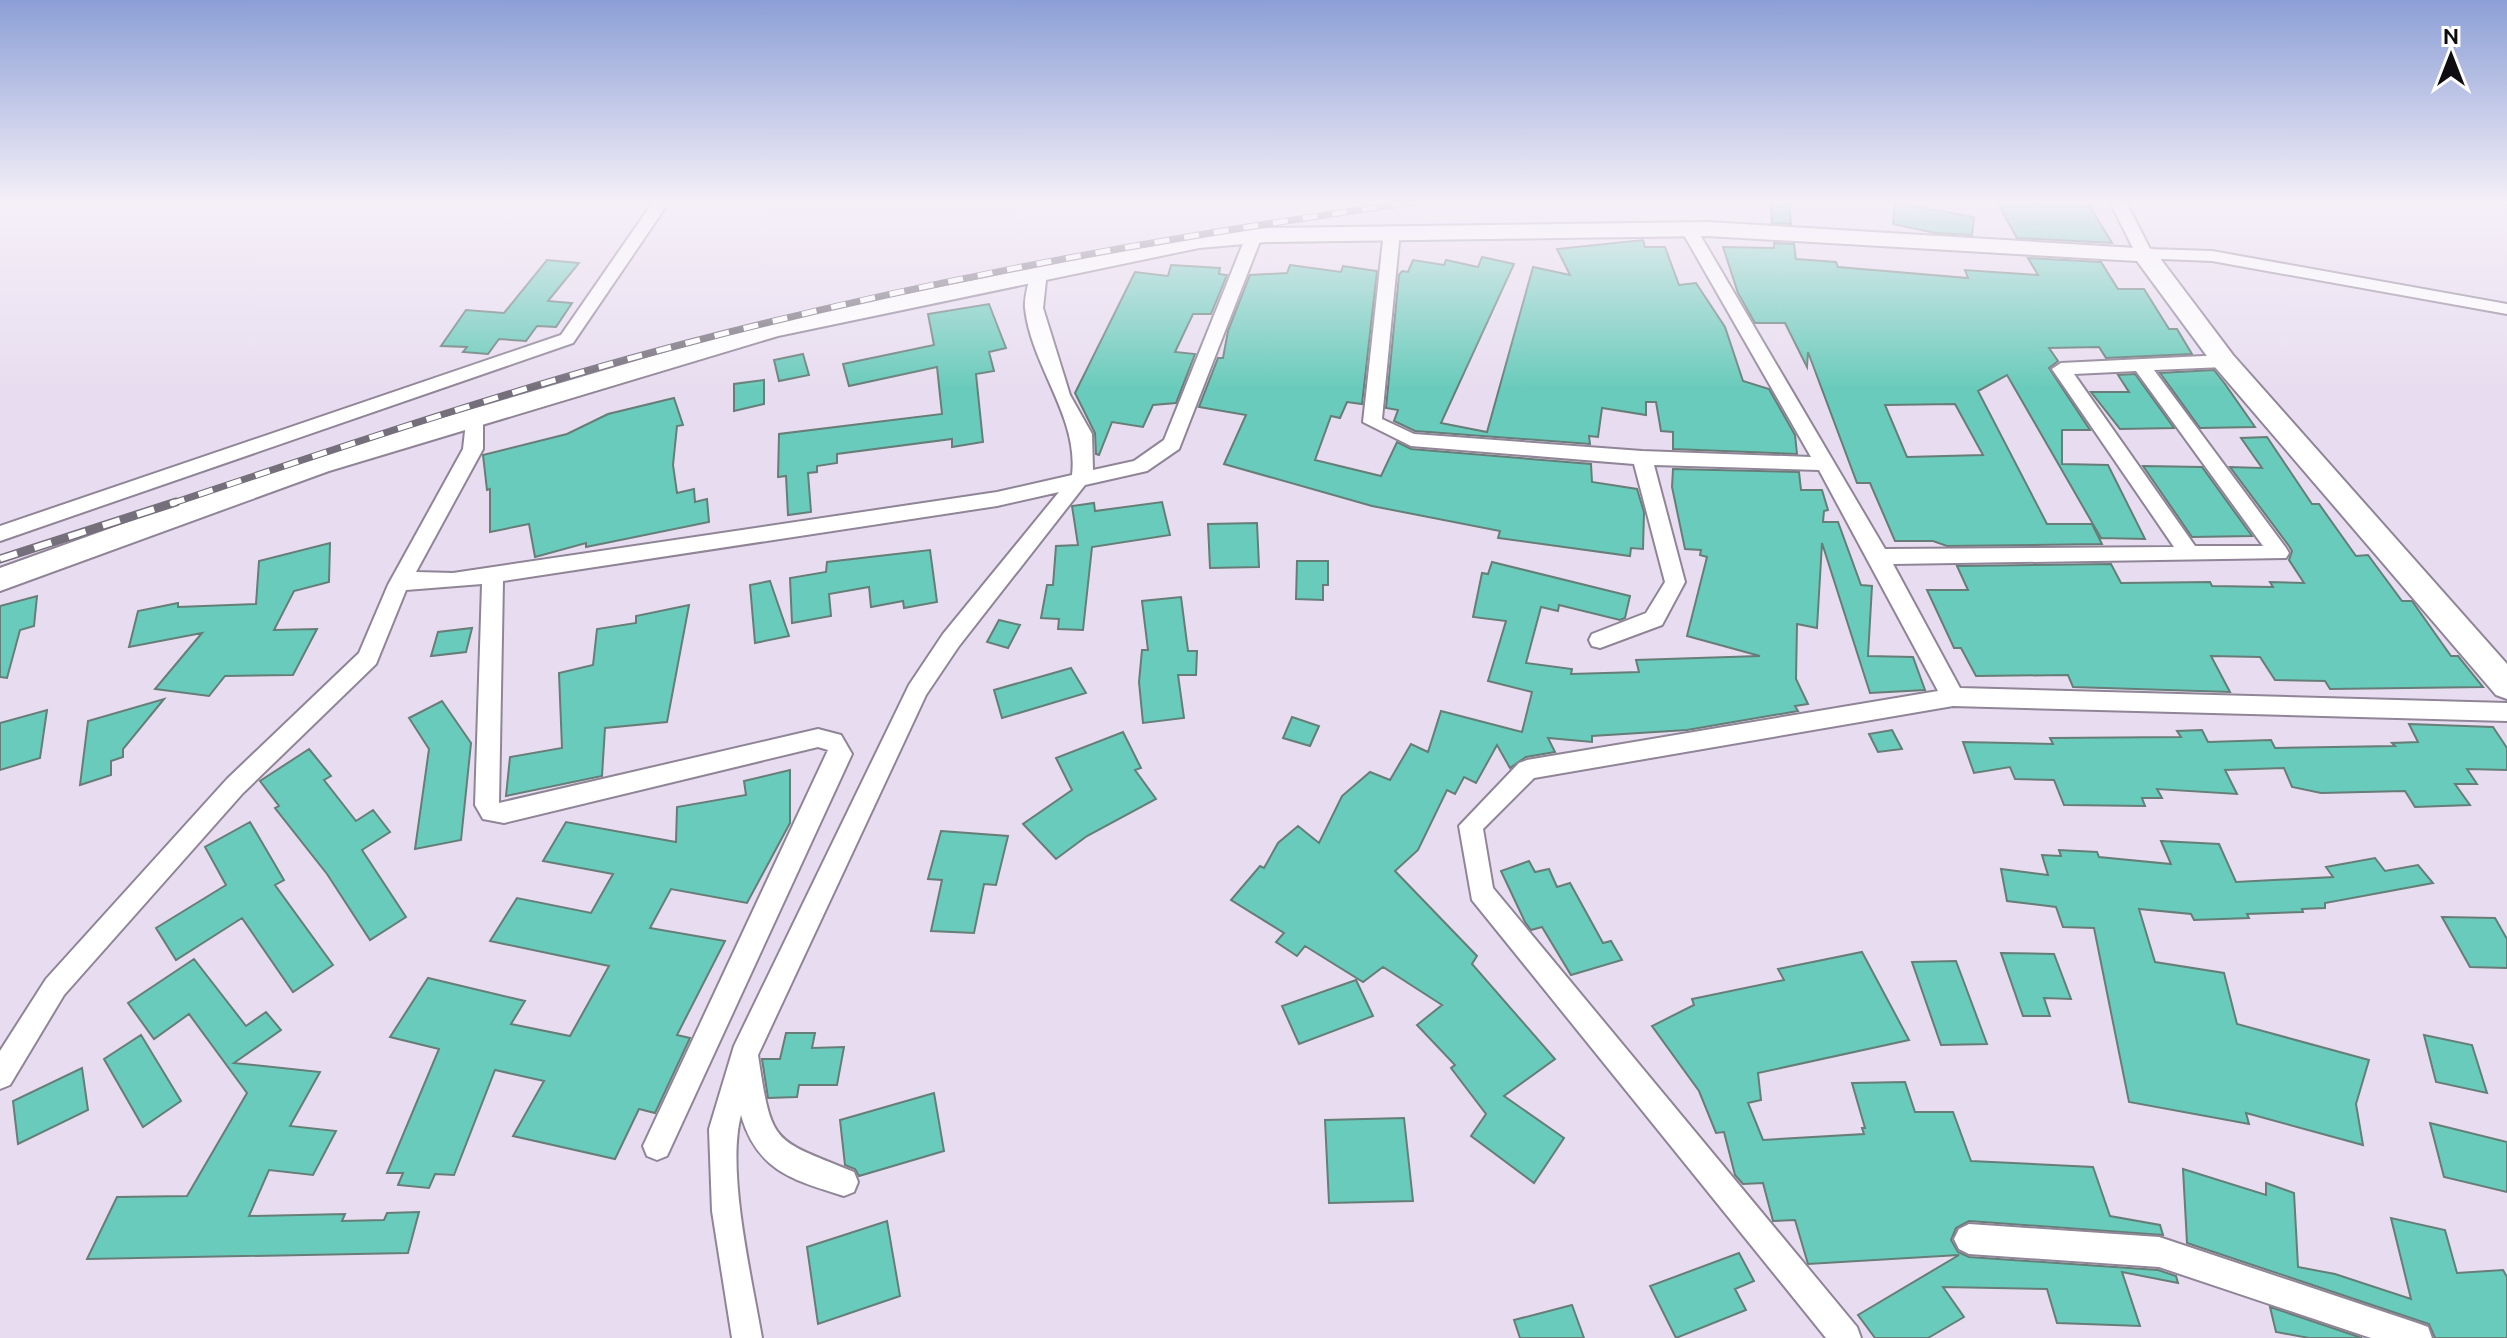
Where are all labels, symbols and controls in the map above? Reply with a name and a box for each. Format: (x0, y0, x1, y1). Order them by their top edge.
north arrow (2411, 16, 2491, 96)
text: N (2443, 23, 2459, 48)

